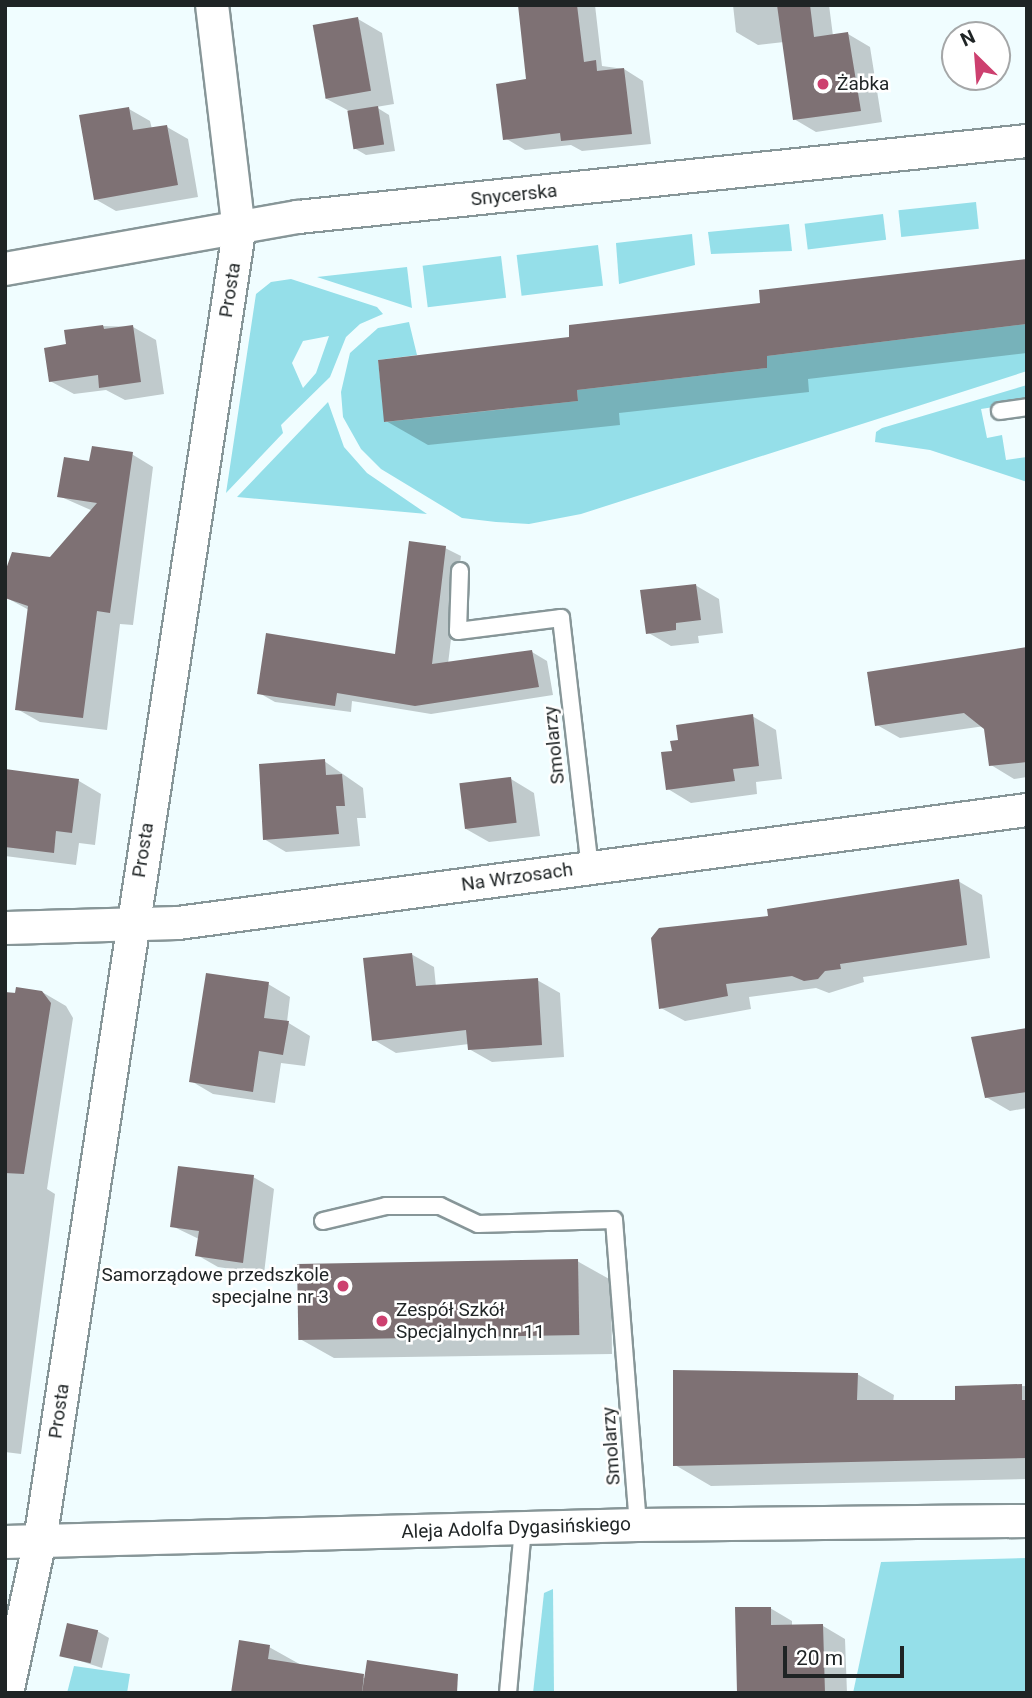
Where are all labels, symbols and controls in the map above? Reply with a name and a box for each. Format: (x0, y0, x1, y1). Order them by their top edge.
north arrow (941, 21, 1011, 91)
text: N (957, 25, 979, 52)
place label: Żabka (837, 73, 889, 95)
marker: Żabka (815, 76, 831, 92)
street label: Snycerska (470, 179, 558, 211)
street label: Prosta (214, 261, 246, 319)
street label: Smolarzy (539, 705, 569, 785)
street label: Prosta (127, 821, 159, 879)
street label: Na Wrzosach (460, 858, 574, 896)
place label: Samorządowe przedszkole specjalne nr 3 (102, 1264, 329, 1308)
marker: Samorządowe przedszkole specjalne nr 3 (335, 1278, 351, 1294)
place label: Zespół Szkół Specjalnych nr 11 (396, 1299, 545, 1343)
marker: Zespół Szkół Specjalnych nr 11 (374, 1313, 390, 1329)
street label: Prosta (44, 1382, 74, 1440)
street label: Smolarzy (597, 1406, 625, 1486)
street label: Aleja Adolfa Dygasińskiego (401, 1513, 631, 1543)
scale bar (787, 1632, 908, 1676)
text: 20 m (796, 1646, 843, 1670)

